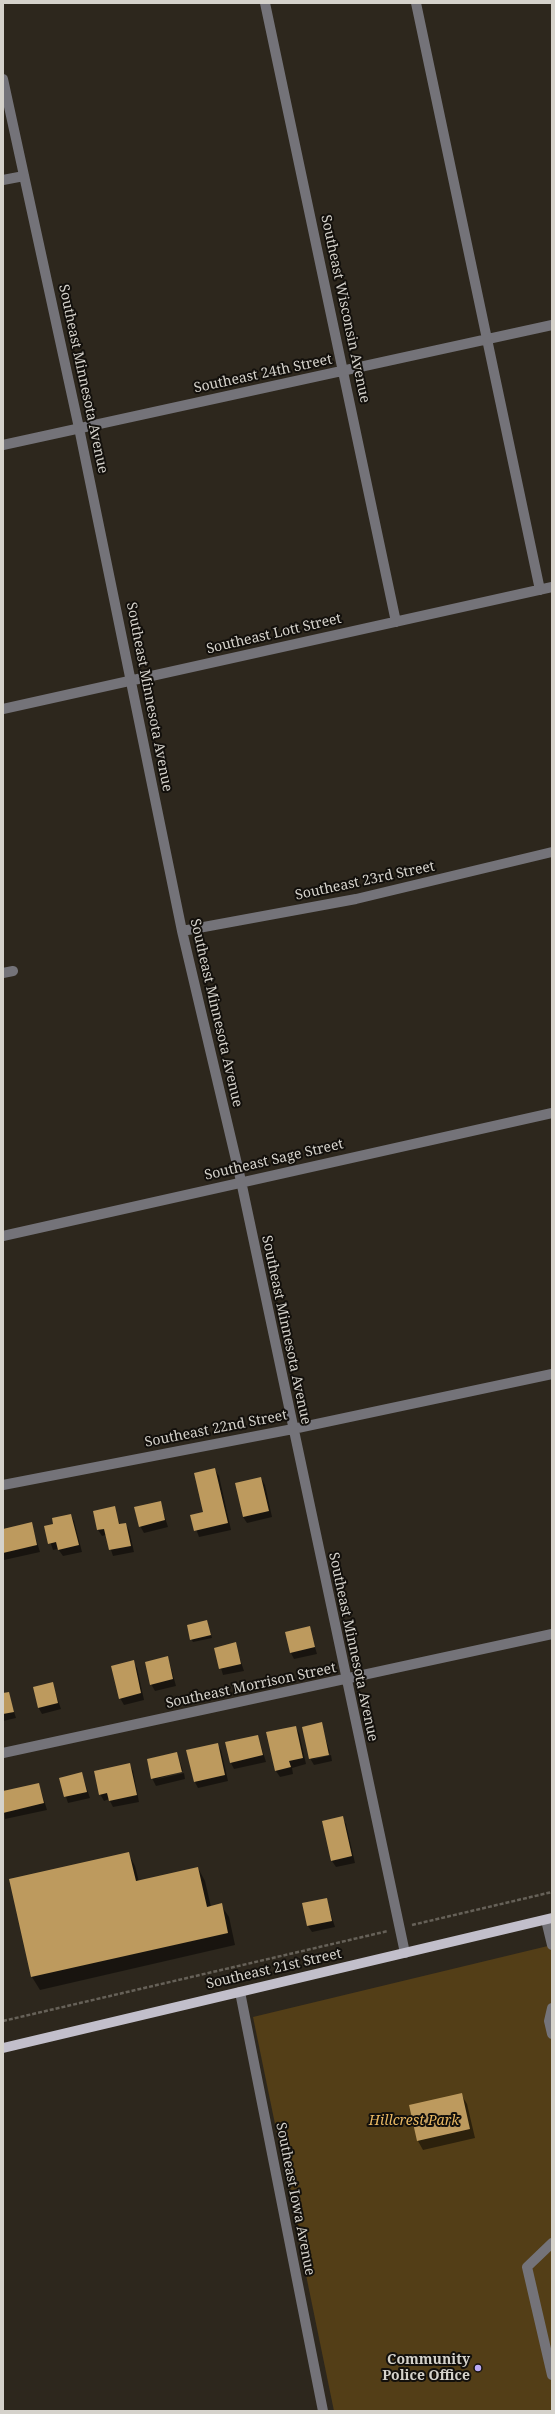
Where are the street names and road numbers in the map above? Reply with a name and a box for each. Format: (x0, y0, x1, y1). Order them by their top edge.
street label: Southeast Wisconsin Avenue (317, 214, 373, 404)
street label: Southeast Minnesota Avenue (55, 283, 111, 475)
street label: Southeast 24th Street (192, 351, 334, 397)
street label: Southeast Minnesota Avenue (122, 601, 176, 793)
street label: Southeast Lott Street (205, 610, 343, 658)
street label: Southeast 23rd Street (294, 858, 436, 904)
street label: Southeast Minnesota Avenue (186, 917, 246, 1109)
street label: Southeast Sage Street (203, 1136, 345, 1184)
street label: Southeast Minnesota Avenue (258, 1234, 314, 1426)
street label: Southeast 22nd Street (143, 1407, 289, 1451)
street label: Southeast Minnesota Avenue (325, 1551, 381, 1743)
street label: Southeast Morrison Street (164, 1660, 338, 1712)
street label: Southeast 21st Street (205, 1945, 343, 1993)
street label: Southeast Iowa Avenue (272, 2121, 318, 2277)

